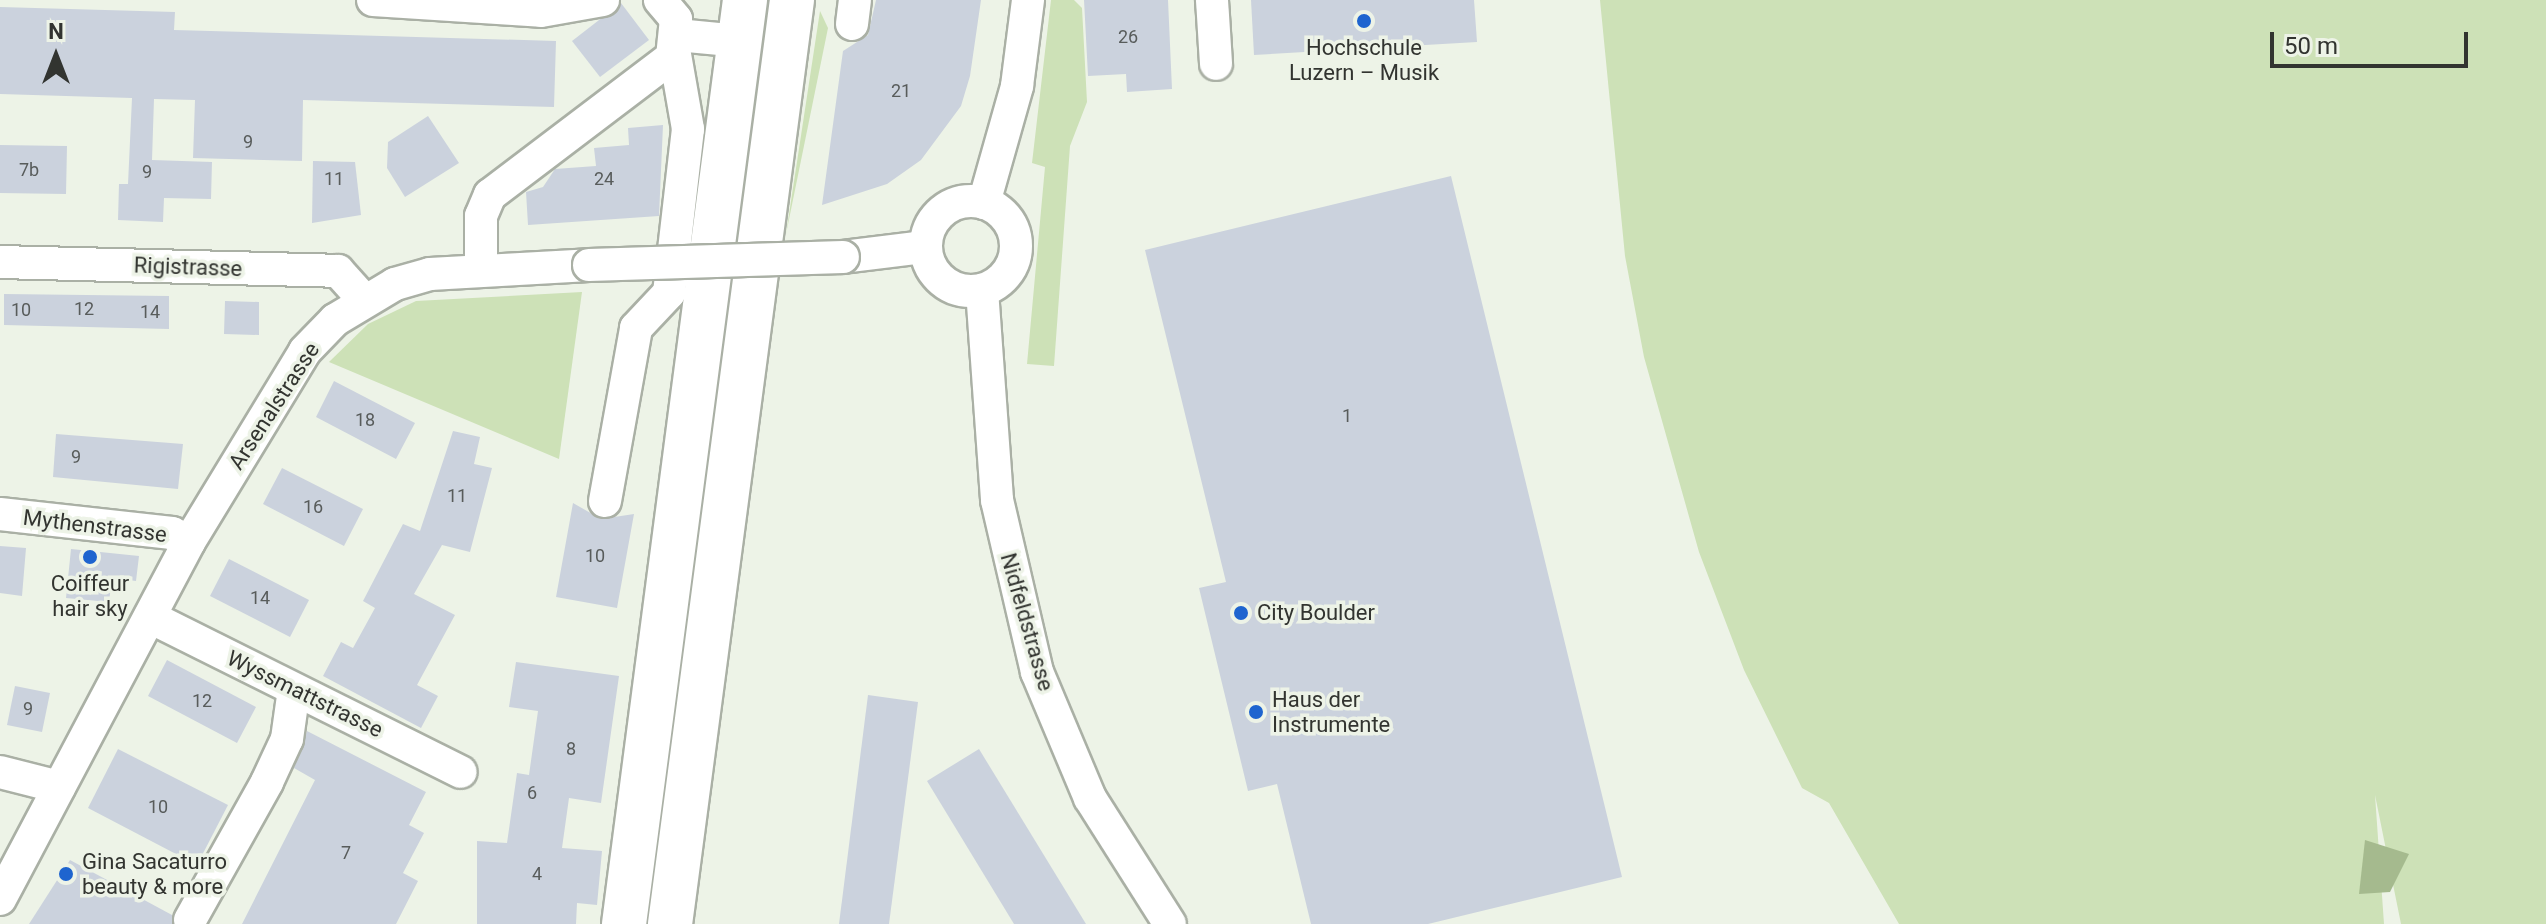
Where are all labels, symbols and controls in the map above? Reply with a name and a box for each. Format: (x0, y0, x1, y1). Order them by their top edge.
marker: Hochschule Luzern – Musik (1355, 12, 1373, 30)
north arrow (16, 16, 96, 96)
scale bar (2274, 16, 2472, 66)
text: N (48, 19, 64, 44)
house number: 26 (1118, 26, 1138, 48)
text: 50 m (2284, 32, 2338, 60)
place label: Hochschule Luzern – Musik (1289, 34, 1439, 86)
house number: 21 (891, 80, 911, 102)
house number: 9 (243, 131, 253, 153)
house number: 7b (19, 159, 39, 181)
house number: 9 (142, 161, 152, 183)
house number: 11 (324, 168, 344, 190)
house number: 24 (594, 168, 614, 190)
street label: Rigistrasse (133, 252, 243, 282)
house number: 12 (74, 298, 94, 320)
house number: 10 (11, 299, 31, 321)
house number: 14 (140, 301, 160, 323)
street label: Arsenalstrasse (223, 337, 325, 475)
house number: 1 (1342, 405, 1352, 427)
house number: 18 (355, 409, 375, 431)
house number: 9 (71, 446, 81, 468)
house number: 11 (447, 485, 467, 507)
house number: 16 (303, 496, 323, 518)
street label: Mythenstrasse (22, 504, 168, 548)
house number: 10 (585, 545, 605, 567)
marker: Coiffeur hair sky (81, 548, 99, 566)
street label: Nidfeldstrasse (995, 550, 1059, 694)
place label: Coiffeur hair sky (51, 570, 129, 622)
house number: 14 (250, 587, 270, 609)
place label: City Boulder (1257, 600, 1375, 626)
marker: City Boulder (1232, 604, 1250, 622)
street label: Wyssmattstrasse (223, 645, 387, 743)
place label: Haus der Instrumente (1272, 686, 1390, 738)
house number: 12 (192, 690, 212, 712)
house number: 9 (23, 698, 33, 720)
marker: Haus der Instrumente (1247, 703, 1265, 721)
house number: 8 (566, 738, 576, 760)
house number: 6 (527, 782, 537, 804)
house number: 10 (148, 796, 168, 818)
house number: 7 (341, 842, 351, 864)
place label: Gina Sacaturro beauty & more (82, 848, 227, 900)
house number: 4 (532, 863, 542, 885)
marker: Gina Sacaturro beauty & more (57, 865, 75, 883)

